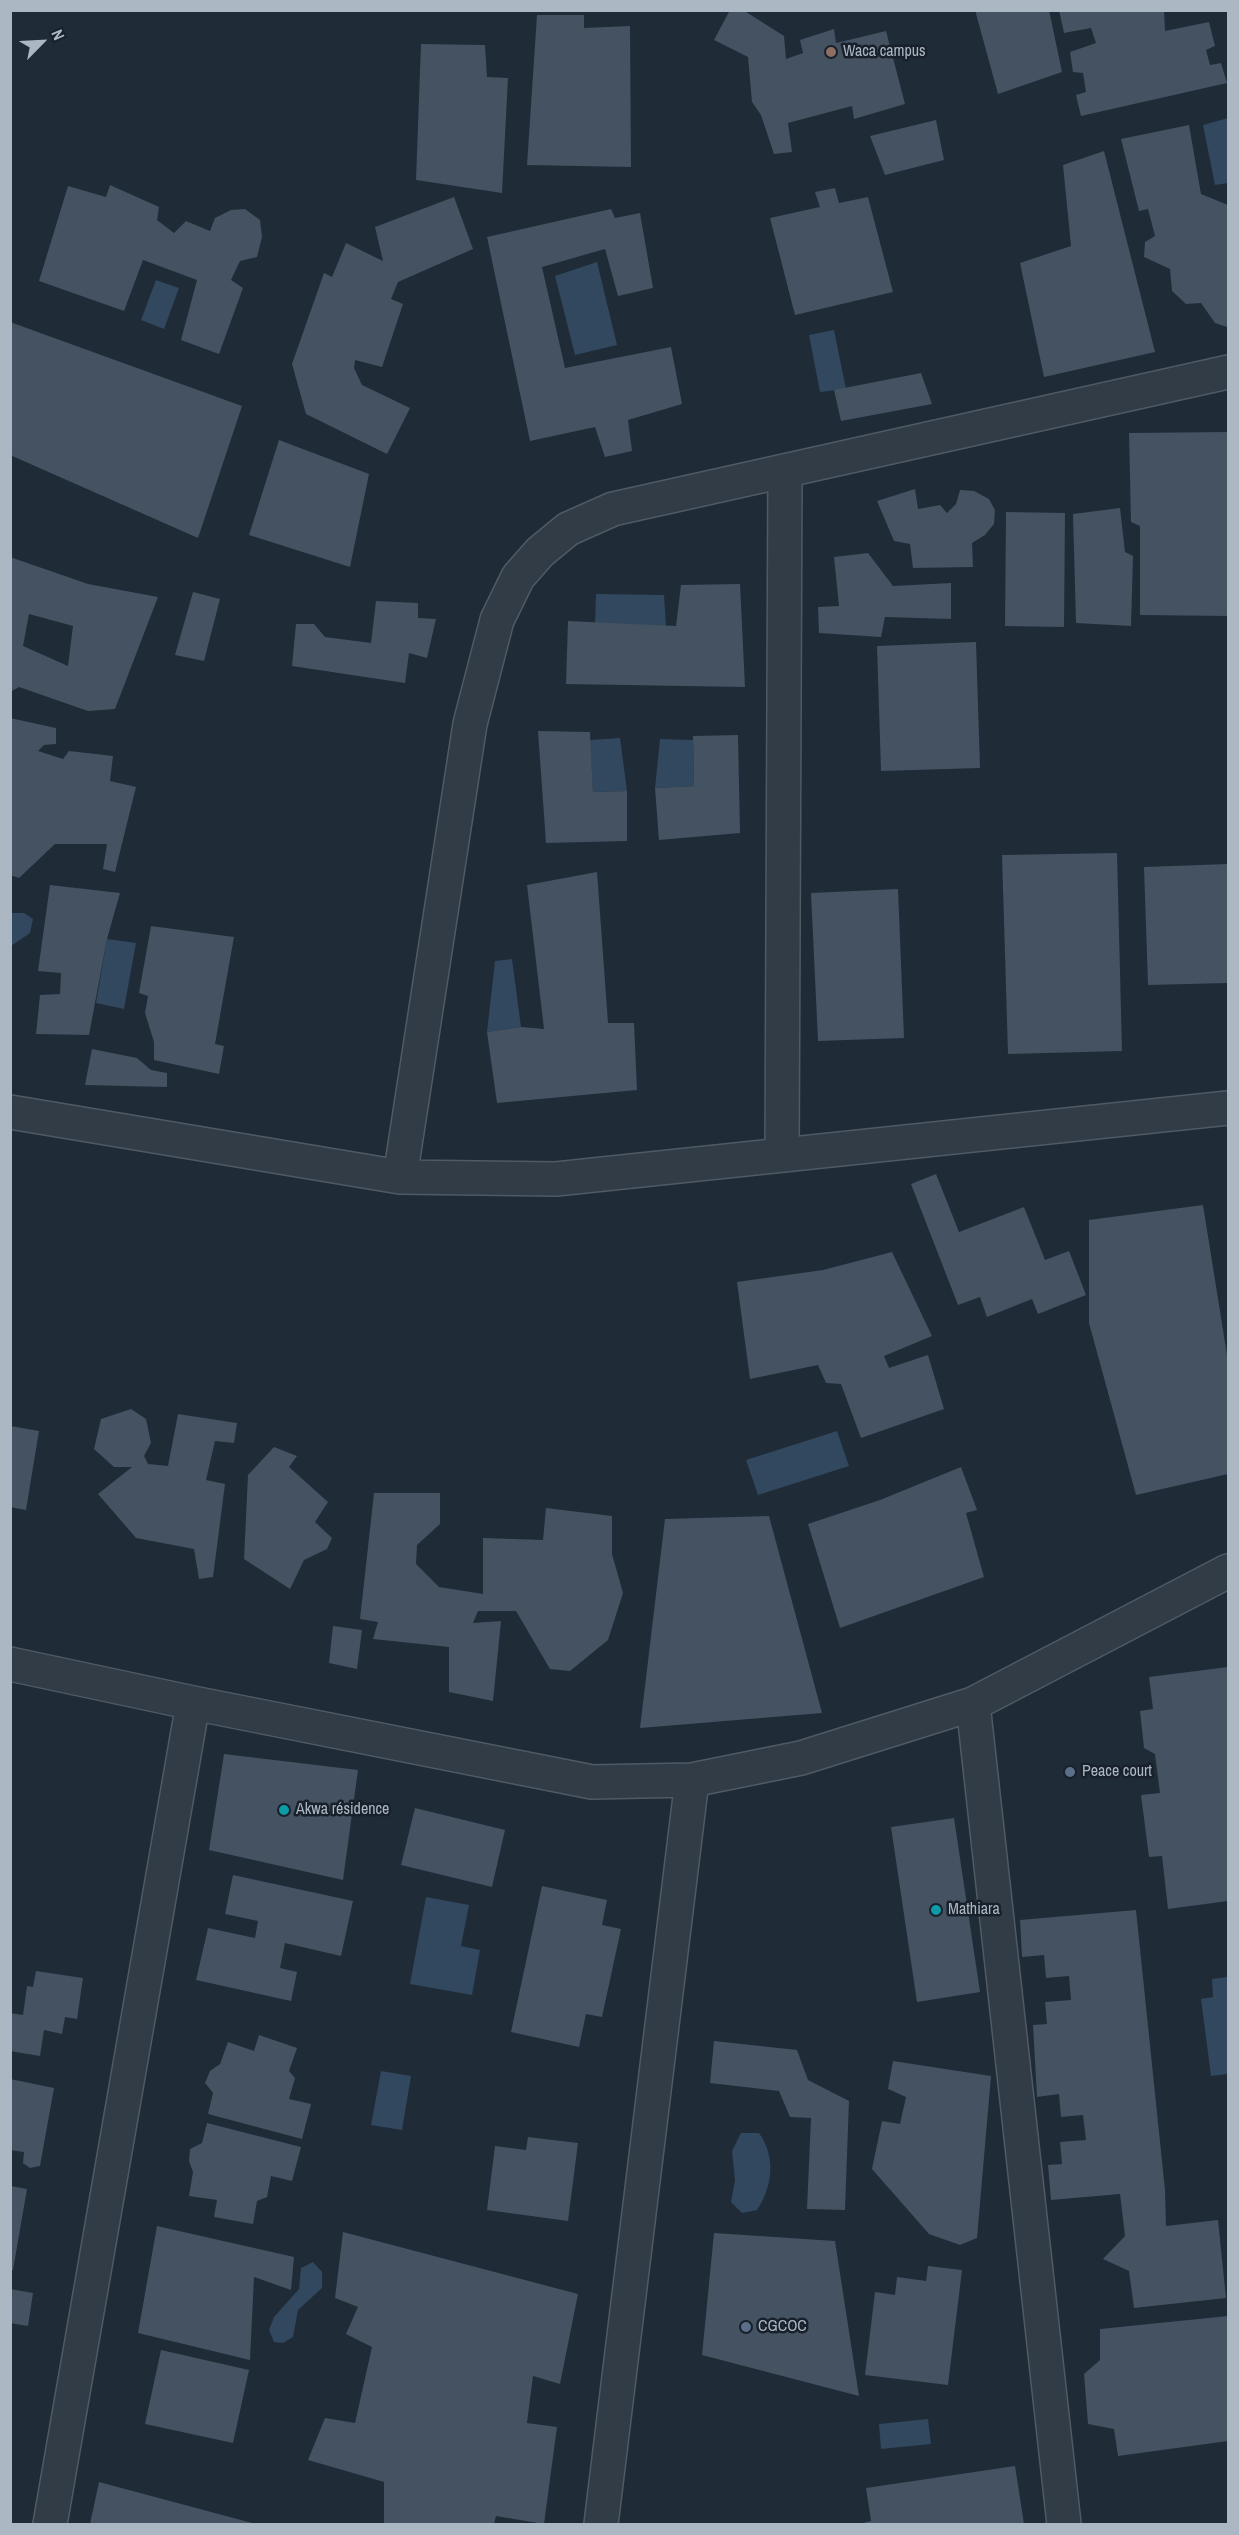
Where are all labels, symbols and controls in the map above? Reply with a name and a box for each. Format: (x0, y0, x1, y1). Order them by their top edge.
north arrow (12, 12, 72, 72)
text: N (46, 26, 70, 43)
place label: Waca campus (843, 42, 926, 62)
marker: Waca campus (824, 45, 838, 59)
place label: Peace court (1082, 1762, 1152, 1782)
marker: Peace court (1063, 1765, 1077, 1779)
place label: Akwa résidence (296, 1800, 389, 1820)
marker: Akwa résidence (277, 1803, 291, 1817)
place label: Mathiara (948, 1900, 1000, 1920)
marker: Mathiara (929, 1903, 943, 1917)
place label: CGCOC (758, 2317, 807, 2337)
marker: CGCOC (739, 2320, 753, 2334)

